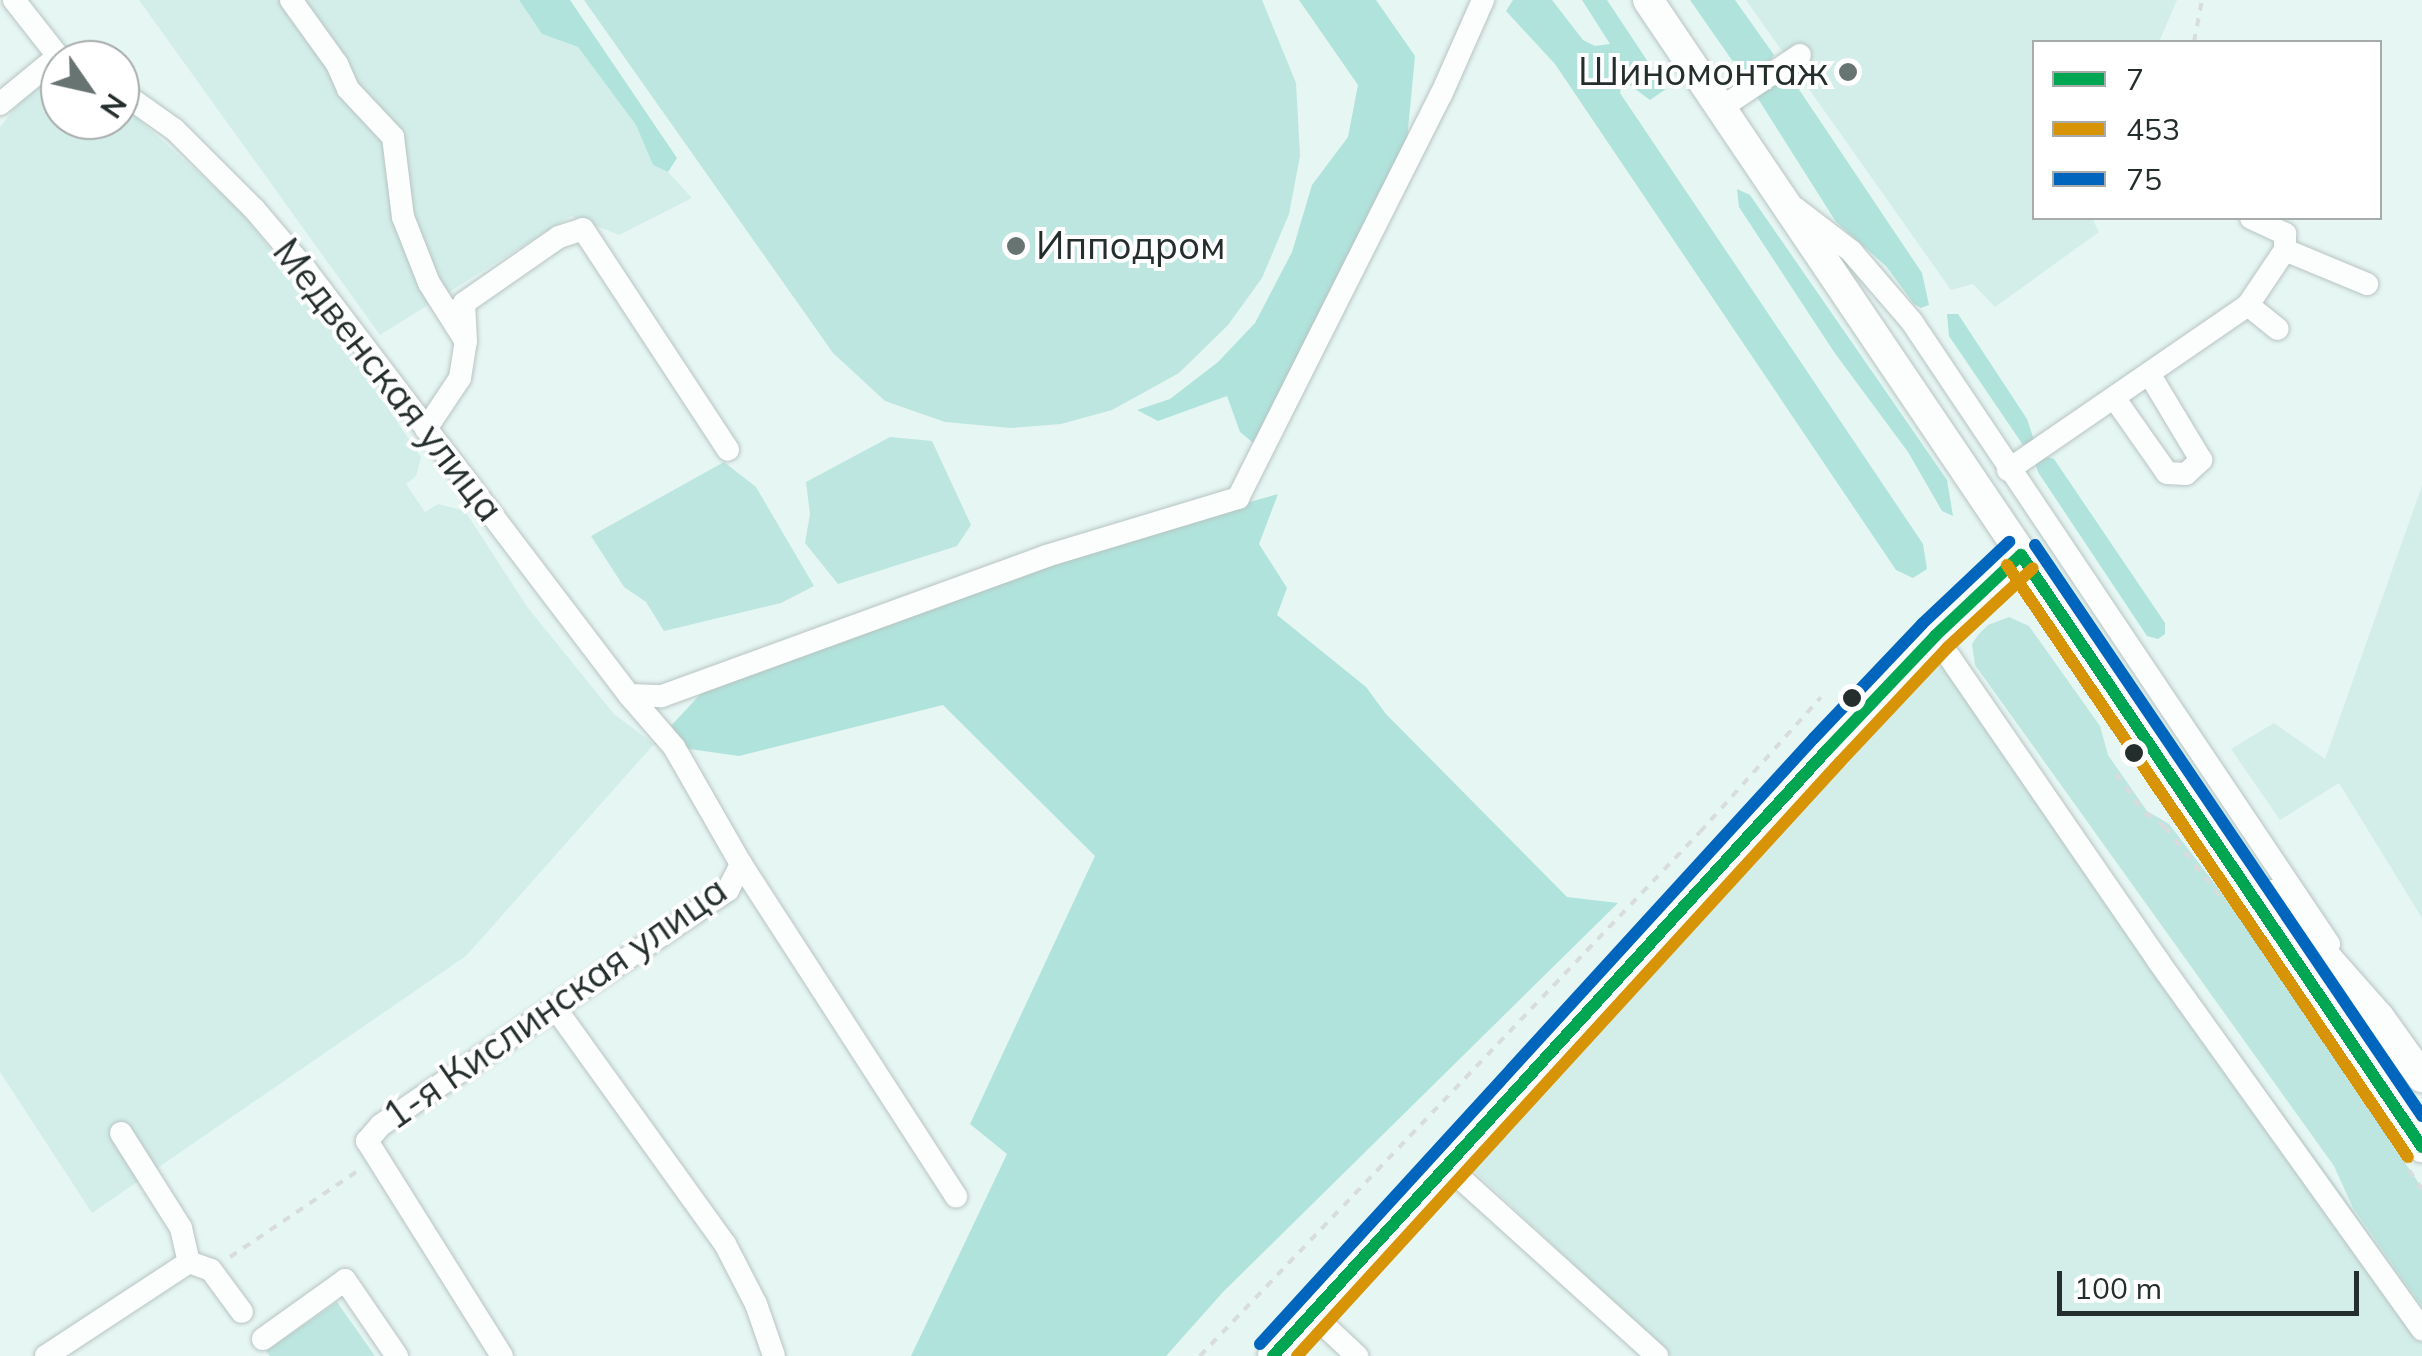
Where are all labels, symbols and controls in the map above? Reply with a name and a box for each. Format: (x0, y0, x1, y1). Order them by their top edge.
north arrow (40, 40, 140, 140)
legend (2032, 40, 2382, 220)
place label: Шиномонтаж (1578, 49, 1828, 95)
text: 7 (2126, 60, 2144, 98)
marker: Шиномонтаж (1837, 61, 1859, 83)
text: N (93, 87, 134, 124)
text: 453 (2126, 110, 2180, 148)
text: 75 (2126, 160, 2162, 198)
place label: Ипподром (1036, 223, 1226, 269)
street label: Медвенская улица (264, 230, 512, 530)
marker: Ипподром (1005, 235, 1027, 257)
unlabelled marker (1842, 688, 1862, 708)
unlabelled marker (2124, 743, 2144, 763)
street label: 1-я Кислинская улица (375, 867, 735, 1139)
scale bar (2062, 1251, 2364, 1313)
text: 100 m (2074, 1269, 2162, 1307)

